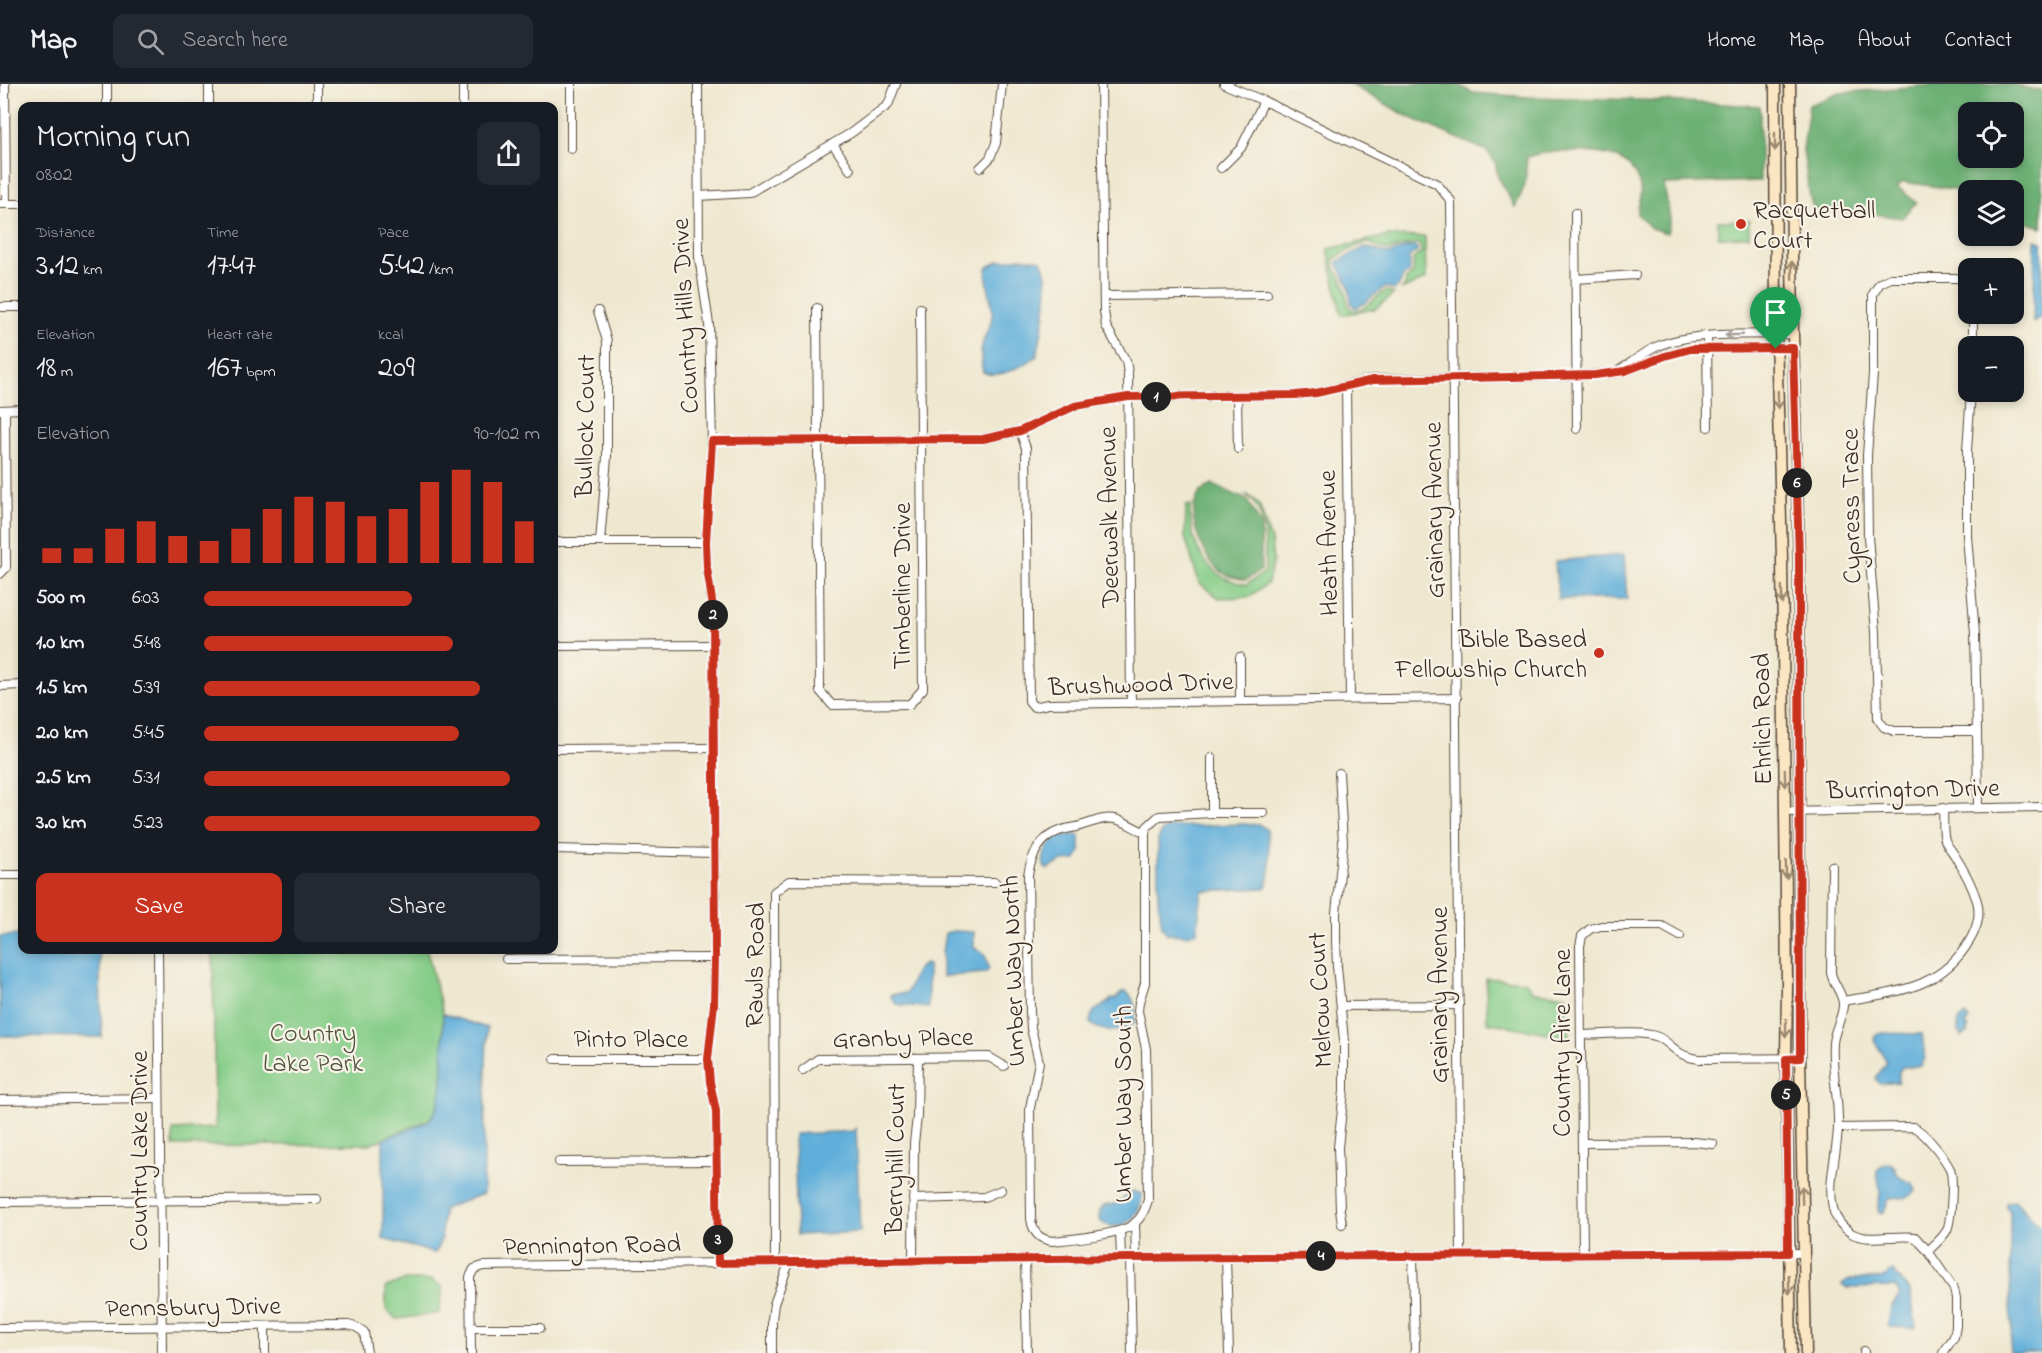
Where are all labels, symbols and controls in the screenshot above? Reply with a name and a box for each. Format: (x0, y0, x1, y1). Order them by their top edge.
search box (113, 14, 533, 68)
text: Map (30, 21, 77, 62)
icon: search (134, 25, 167, 58)
text: Search here (182, 25, 288, 57)
text: Home (1707, 26, 1756, 56)
text: Map (1789, 26, 1824, 56)
text: About (1857, 26, 1911, 56)
text: Contact (1944, 26, 2012, 56)
map controls (1958, 102, 2024, 402)
button: locate (1958, 102, 2024, 168)
text: Morning run (36, 114, 190, 162)
button: share (477, 122, 540, 185)
one-way arrow (1769, 132, 1781, 152)
text: 08:02 (36, 161, 72, 190)
button: layers (1958, 180, 2024, 246)
place label: Racquetball Court (1753, 193, 1875, 261)
street label: Country Hills Drive (663, 217, 711, 415)
marker: Racquetball Court (1734, 217, 1748, 231)
text: Distance (36, 221, 95, 245)
text: Time (207, 221, 239, 245)
text: Pace (378, 221, 409, 245)
text: 3.12 (36, 245, 79, 289)
text: 17:47 (207, 245, 256, 289)
text: 5:42 (378, 245, 425, 289)
text: km (79, 258, 102, 282)
text: /km (425, 258, 453, 282)
button: + (1958, 258, 2024, 324)
one-way arrow (1786, 261, 1798, 281)
pin (1750, 287, 1801, 349)
icon: arrive (1759, 296, 1792, 329)
text: Elevation (36, 323, 95, 347)
text: Heart rate (207, 323, 273, 347)
text: kcal (378, 323, 403, 347)
one-way arrow (1725, 330, 1745, 341)
button: − (1958, 336, 2024, 402)
text: 18 (36, 347, 57, 391)
text: 167 (207, 347, 242, 391)
text: 209 (378, 347, 415, 391)
street label: Bullock Court (567, 354, 607, 499)
text: m (57, 360, 73, 384)
text: bpm (242, 360, 276, 384)
pin: 1 (1141, 382, 1171, 412)
text: 1 (1153, 385, 1159, 409)
one-way arrow (1772, 390, 1783, 410)
text: Elevation (36, 420, 110, 449)
text: 90–102 m (474, 420, 540, 449)
street label: Grainary Avenue (1415, 421, 1457, 599)
street label: Deerwalk Avenue (1090, 426, 1132, 609)
street label: Cypress Trace (1833, 427, 1873, 584)
pin: 6 (1782, 468, 1812, 498)
street label: Heath Avenue (1310, 469, 1350, 616)
text: 6 (1793, 471, 1801, 495)
street label: Timberline Drive (885, 502, 923, 670)
text: 500 m (36, 584, 85, 613)
text: 6:03 (132, 584, 159, 613)
one-way arrow (1776, 585, 1788, 605)
pin: 2 (698, 600, 728, 630)
text: 2 (709, 603, 717, 627)
place label: Bible Based Fellowship Church (1394, 622, 1587, 690)
text: 1.0 km (36, 629, 84, 658)
text: 5:48 (132, 629, 161, 658)
marker: Bible Based Fellowship Church (1592, 646, 1606, 660)
street label: Ehrlich Road (1744, 652, 1784, 785)
street label: Brushwood Drive (1047, 664, 1235, 708)
text: 1.5 km (36, 674, 87, 703)
text: 5:39 (132, 674, 159, 703)
text: 2.0 km (36, 719, 88, 748)
text: 5:45 (132, 719, 165, 748)
text: 2.5 km (36, 764, 91, 793)
text: 5:31 (132, 764, 160, 793)
one-way arrow (1779, 767, 1790, 787)
street label: Burrington Drive (1825, 770, 2000, 812)
text: 3.0 km (36, 809, 86, 838)
text: 5:23 (132, 809, 163, 838)
one-way arrow (1780, 860, 1792, 880)
button: Save (36, 873, 282, 942)
button: Share (294, 873, 540, 942)
street label: Umber Way North (993, 874, 1037, 1067)
street label: Rawls Road (737, 902, 777, 1028)
street label: Grainary Avenue (1422, 906, 1460, 1083)
street label: Melrow Court (1299, 931, 1345, 1069)
street label: Country Aire Lane (1545, 949, 1583, 1137)
street label: Umber Way South (1106, 1005, 1144, 1203)
park label: Country Lake Park (263, 1016, 364, 1084)
one-way arrow (1781, 1018, 1792, 1038)
street label: Granby Place (832, 1020, 974, 1060)
street label: Pinto Place (574, 1022, 689, 1060)
street label: Country Lake Drive (122, 1050, 160, 1251)
pin: 5 (1771, 1080, 1801, 1110)
street label: Berryhill Court (877, 1083, 917, 1236)
text: 5 (1781, 1083, 1791, 1107)
one-way arrow (1797, 1185, 1808, 1205)
pin: 3 (703, 1225, 733, 1255)
street label: Pennington Road (503, 1226, 682, 1268)
text: 3 (715, 1228, 721, 1252)
pin: 4 (1306, 1241, 1336, 1271)
text: 4 (1318, 1244, 1324, 1268)
one-way arrow (1784, 1275, 1795, 1295)
street label: Pennsbury Drive (105, 1288, 282, 1330)

